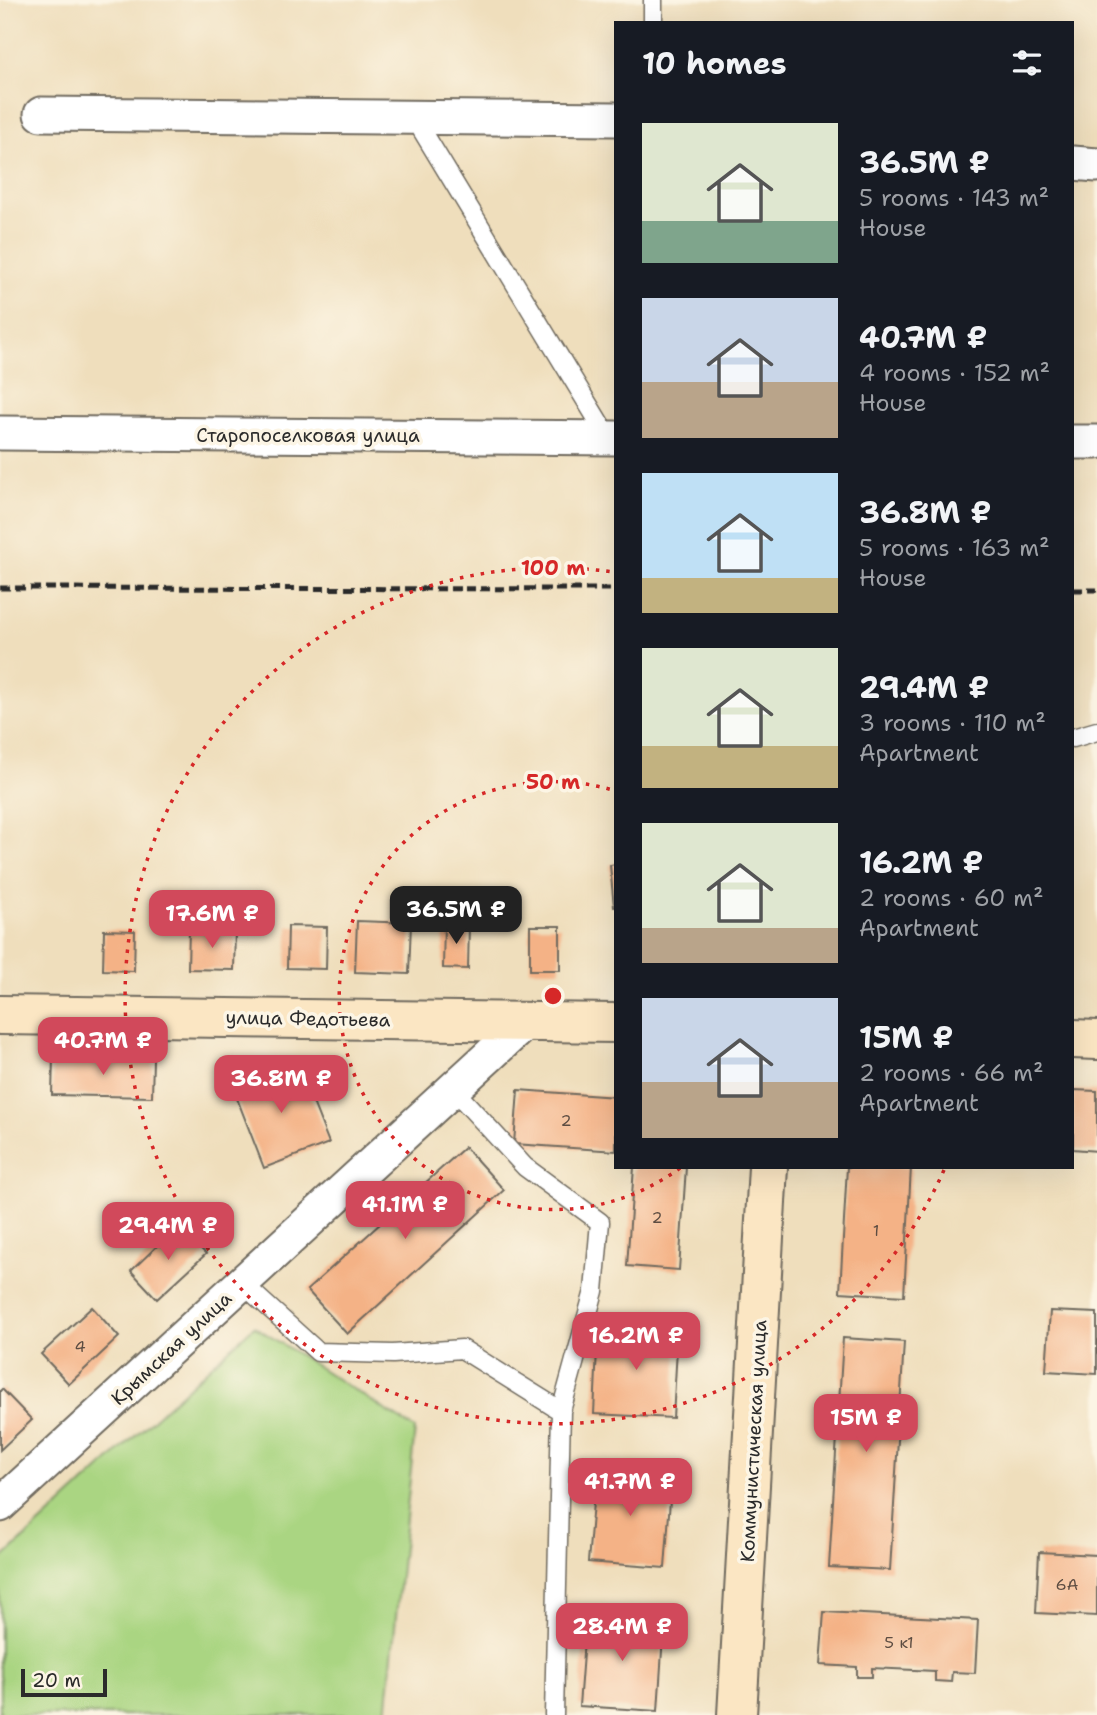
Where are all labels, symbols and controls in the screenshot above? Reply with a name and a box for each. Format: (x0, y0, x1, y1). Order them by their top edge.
text: 10 homes (642, 43, 787, 84)
icon: filters (1008, 44, 1046, 82)
text: 36.5M ₽ (859, 142, 990, 183)
icon: home (698, 151, 782, 235)
text: 5 rooms · 143 m² (859, 183, 1049, 213)
text: House (859, 213, 927, 243)
text: 40.7M ₽ (859, 317, 987, 358)
icon: home (698, 326, 782, 410)
text: 4 rooms · 152 m² (859, 358, 1050, 388)
text: House (859, 388, 927, 418)
street label: Старопоселковая улица (196, 423, 420, 448)
text: 36.8M ₽ (859, 492, 992, 533)
icon: home (698, 501, 782, 585)
text: 5 rooms · 163 m² (859, 533, 1050, 563)
text: 100 m (521, 554, 585, 582)
text: House (859, 563, 927, 593)
text: 29.4M ₽ (859, 667, 989, 708)
icon: home (698, 676, 782, 760)
text: 3 rooms · 110 m² (859, 708, 1046, 738)
text: Apartment (859, 738, 979, 768)
text: 50 m (526, 768, 580, 796)
text: 16.2M ₽ (859, 842, 984, 883)
icon: home (698, 851, 782, 935)
text: 2 rooms · 60 m² (859, 883, 1044, 913)
pin: 36.5M ₽ (391, 886, 521, 946)
pin: 17.6M ₽ (147, 890, 277, 950)
text: 36.5M ₽ (406, 894, 506, 924)
text: 17.6M ₽ (165, 898, 259, 928)
text: Apartment (859, 913, 979, 943)
centre of rings (541, 984, 565, 1008)
street label: улица Федотьева (225, 1005, 391, 1032)
text: 15M ₽ (859, 1017, 953, 1058)
pin: 40.7M ₽ (38, 1018, 168, 1077)
text: 40.7M ₽ (54, 1025, 152, 1055)
icon: home (698, 1026, 782, 1110)
pin: 36.8M ₽ (216, 1056, 346, 1115)
text: 2 rooms · 66 m² (859, 1058, 1044, 1088)
text: 36.8M ₽ (230, 1063, 332, 1093)
text: Apartment (859, 1088, 979, 1118)
house number: 2 (560, 1110, 572, 1131)
pin: 41.1M ₽ (340, 1182, 470, 1241)
text: 41.1M ₽ (362, 1189, 448, 1219)
pin: 29.4M ₽ (103, 1202, 233, 1262)
house number: 2 (651, 1207, 663, 1228)
text: 29.4M ₽ (118, 1210, 218, 1240)
house number: 1 (873, 1220, 879, 1241)
street label: Крымская улица (106, 1286, 237, 1411)
pin: 16.2M ₽ (571, 1312, 701, 1372)
street label: Коммунистическая улица (735, 1319, 772, 1563)
text: 16.2M ₽ (588, 1320, 684, 1350)
house number: 4 (74, 1336, 86, 1357)
pin: 15M ₽ (817, 1394, 915, 1454)
text: 15M ₽ (830, 1402, 902, 1432)
pin: 41.7M ₽ (565, 1458, 695, 1518)
text: 41.7M ₽ (584, 1466, 676, 1496)
house number: 6А (1056, 1574, 1078, 1595)
pin: 28.4M ₽ (557, 1604, 687, 1663)
text: 28.4M ₽ (572, 1611, 672, 1641)
house number: 5 к1 (884, 1632, 914, 1653)
scale bar (21, 1666, 107, 1698)
text: 20 m (32, 1668, 81, 1693)

